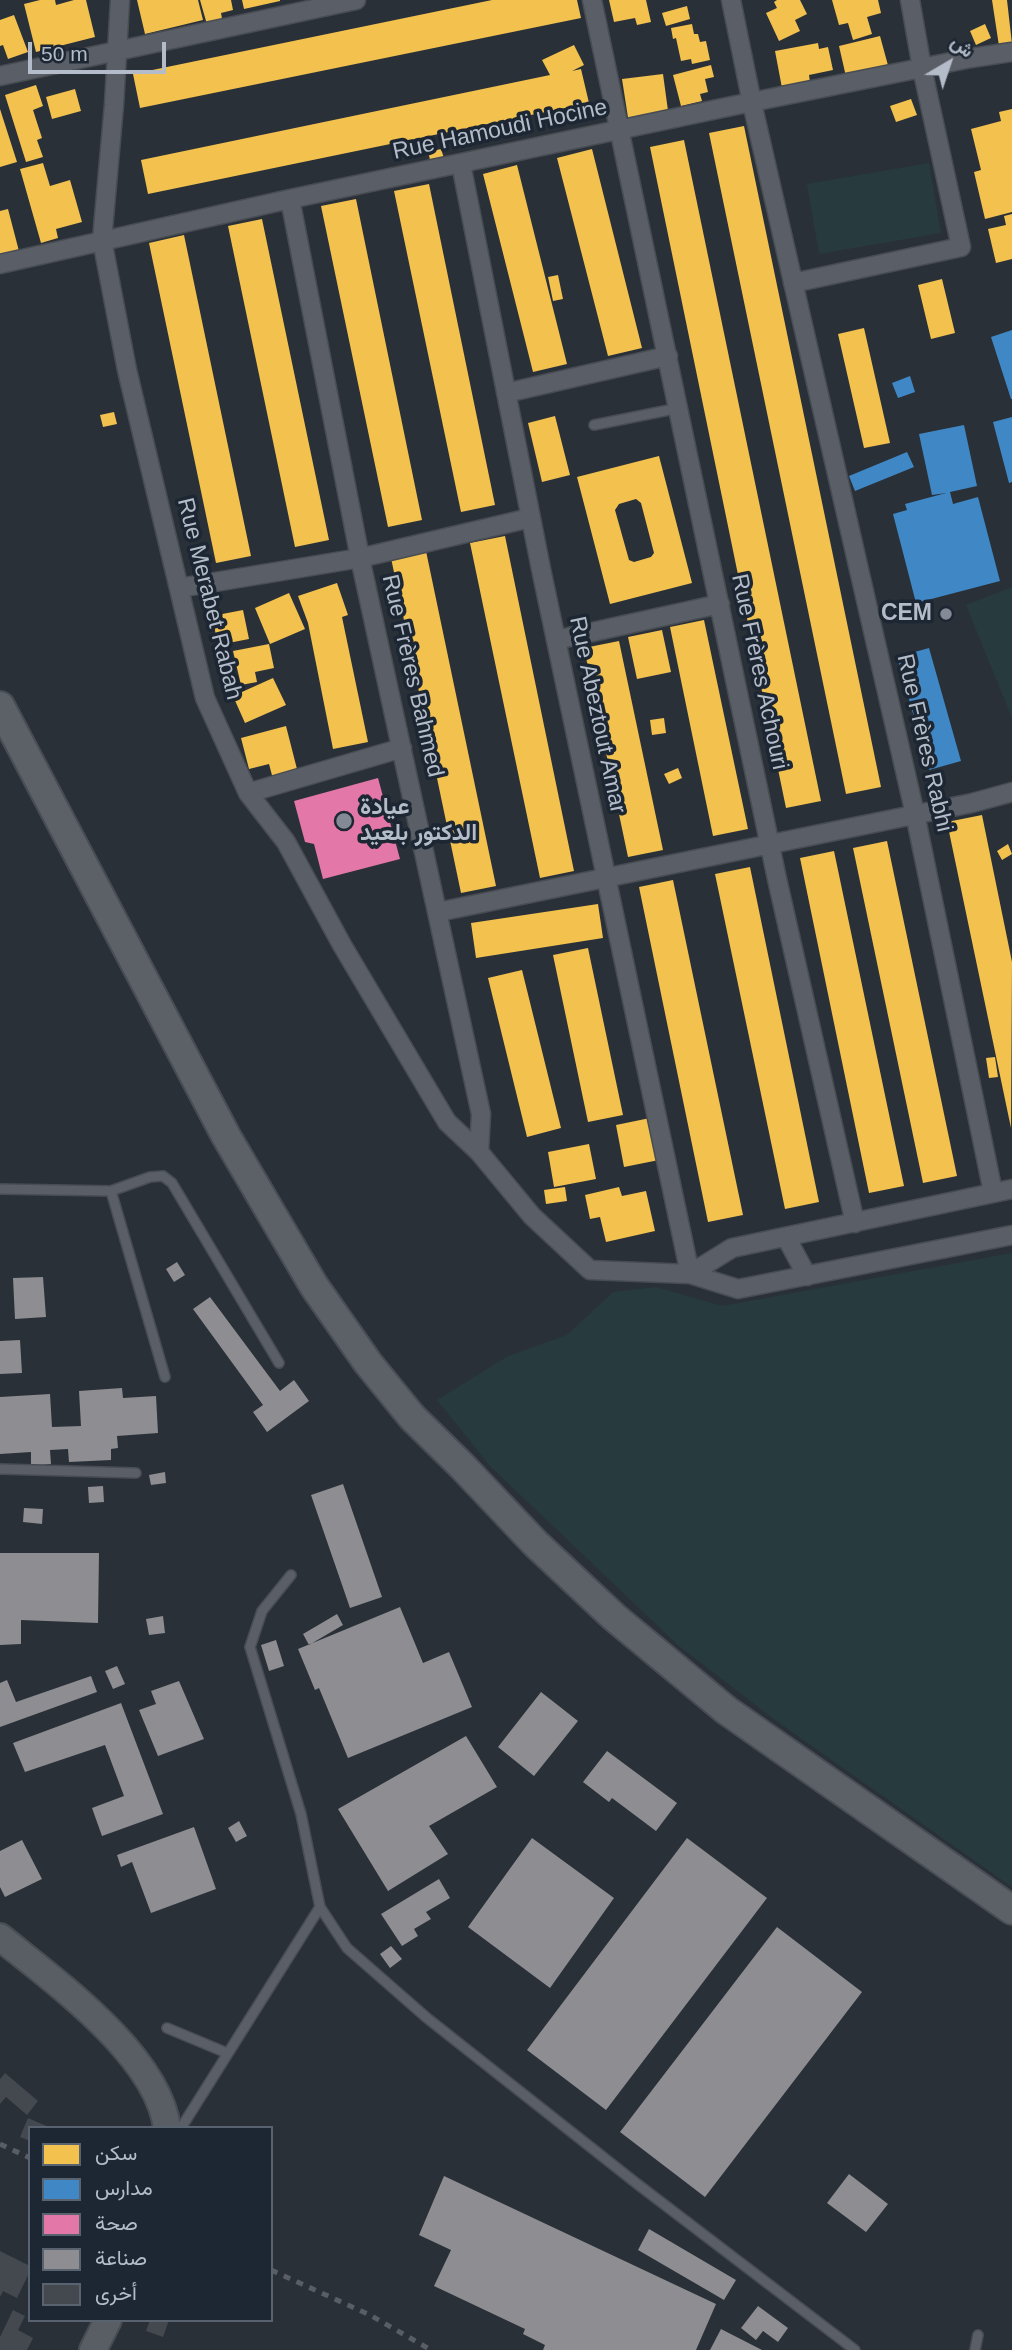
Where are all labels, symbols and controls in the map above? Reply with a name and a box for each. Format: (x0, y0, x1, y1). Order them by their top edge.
scale bar (32, 28, 170, 72)
north arrow (914, 28, 984, 98)
text: ش (947, 31, 978, 62)
text: 50 m (41, 42, 88, 65)
street label: Rue Hamoudi Hocine (390, 94, 610, 166)
street label: Rue Merabet Rabah (171, 495, 247, 703)
street label: Rue Frères Bahmed (375, 572, 449, 780)
street label: Rue Frères Achouri (725, 572, 793, 772)
place label: CEM (881, 600, 932, 628)
marker: CEM (938, 606, 954, 622)
street label: Rue Abeztout Amar (563, 614, 631, 816)
street label: Rue Frères Rabhi (890, 651, 958, 835)
place label: عيادة الدكتور بلعيد (360, 794, 477, 848)
marker: عيادة الدكتور بلعيد (334, 811, 354, 831)
legend (28, 2126, 273, 2322)
text: سكن (95, 2141, 137, 2164)
text: مدارس (95, 2176, 153, 2199)
text: صحة (95, 2211, 138, 2234)
text: صناعة (95, 2246, 147, 2269)
text: أخرى (95, 2281, 137, 2304)

